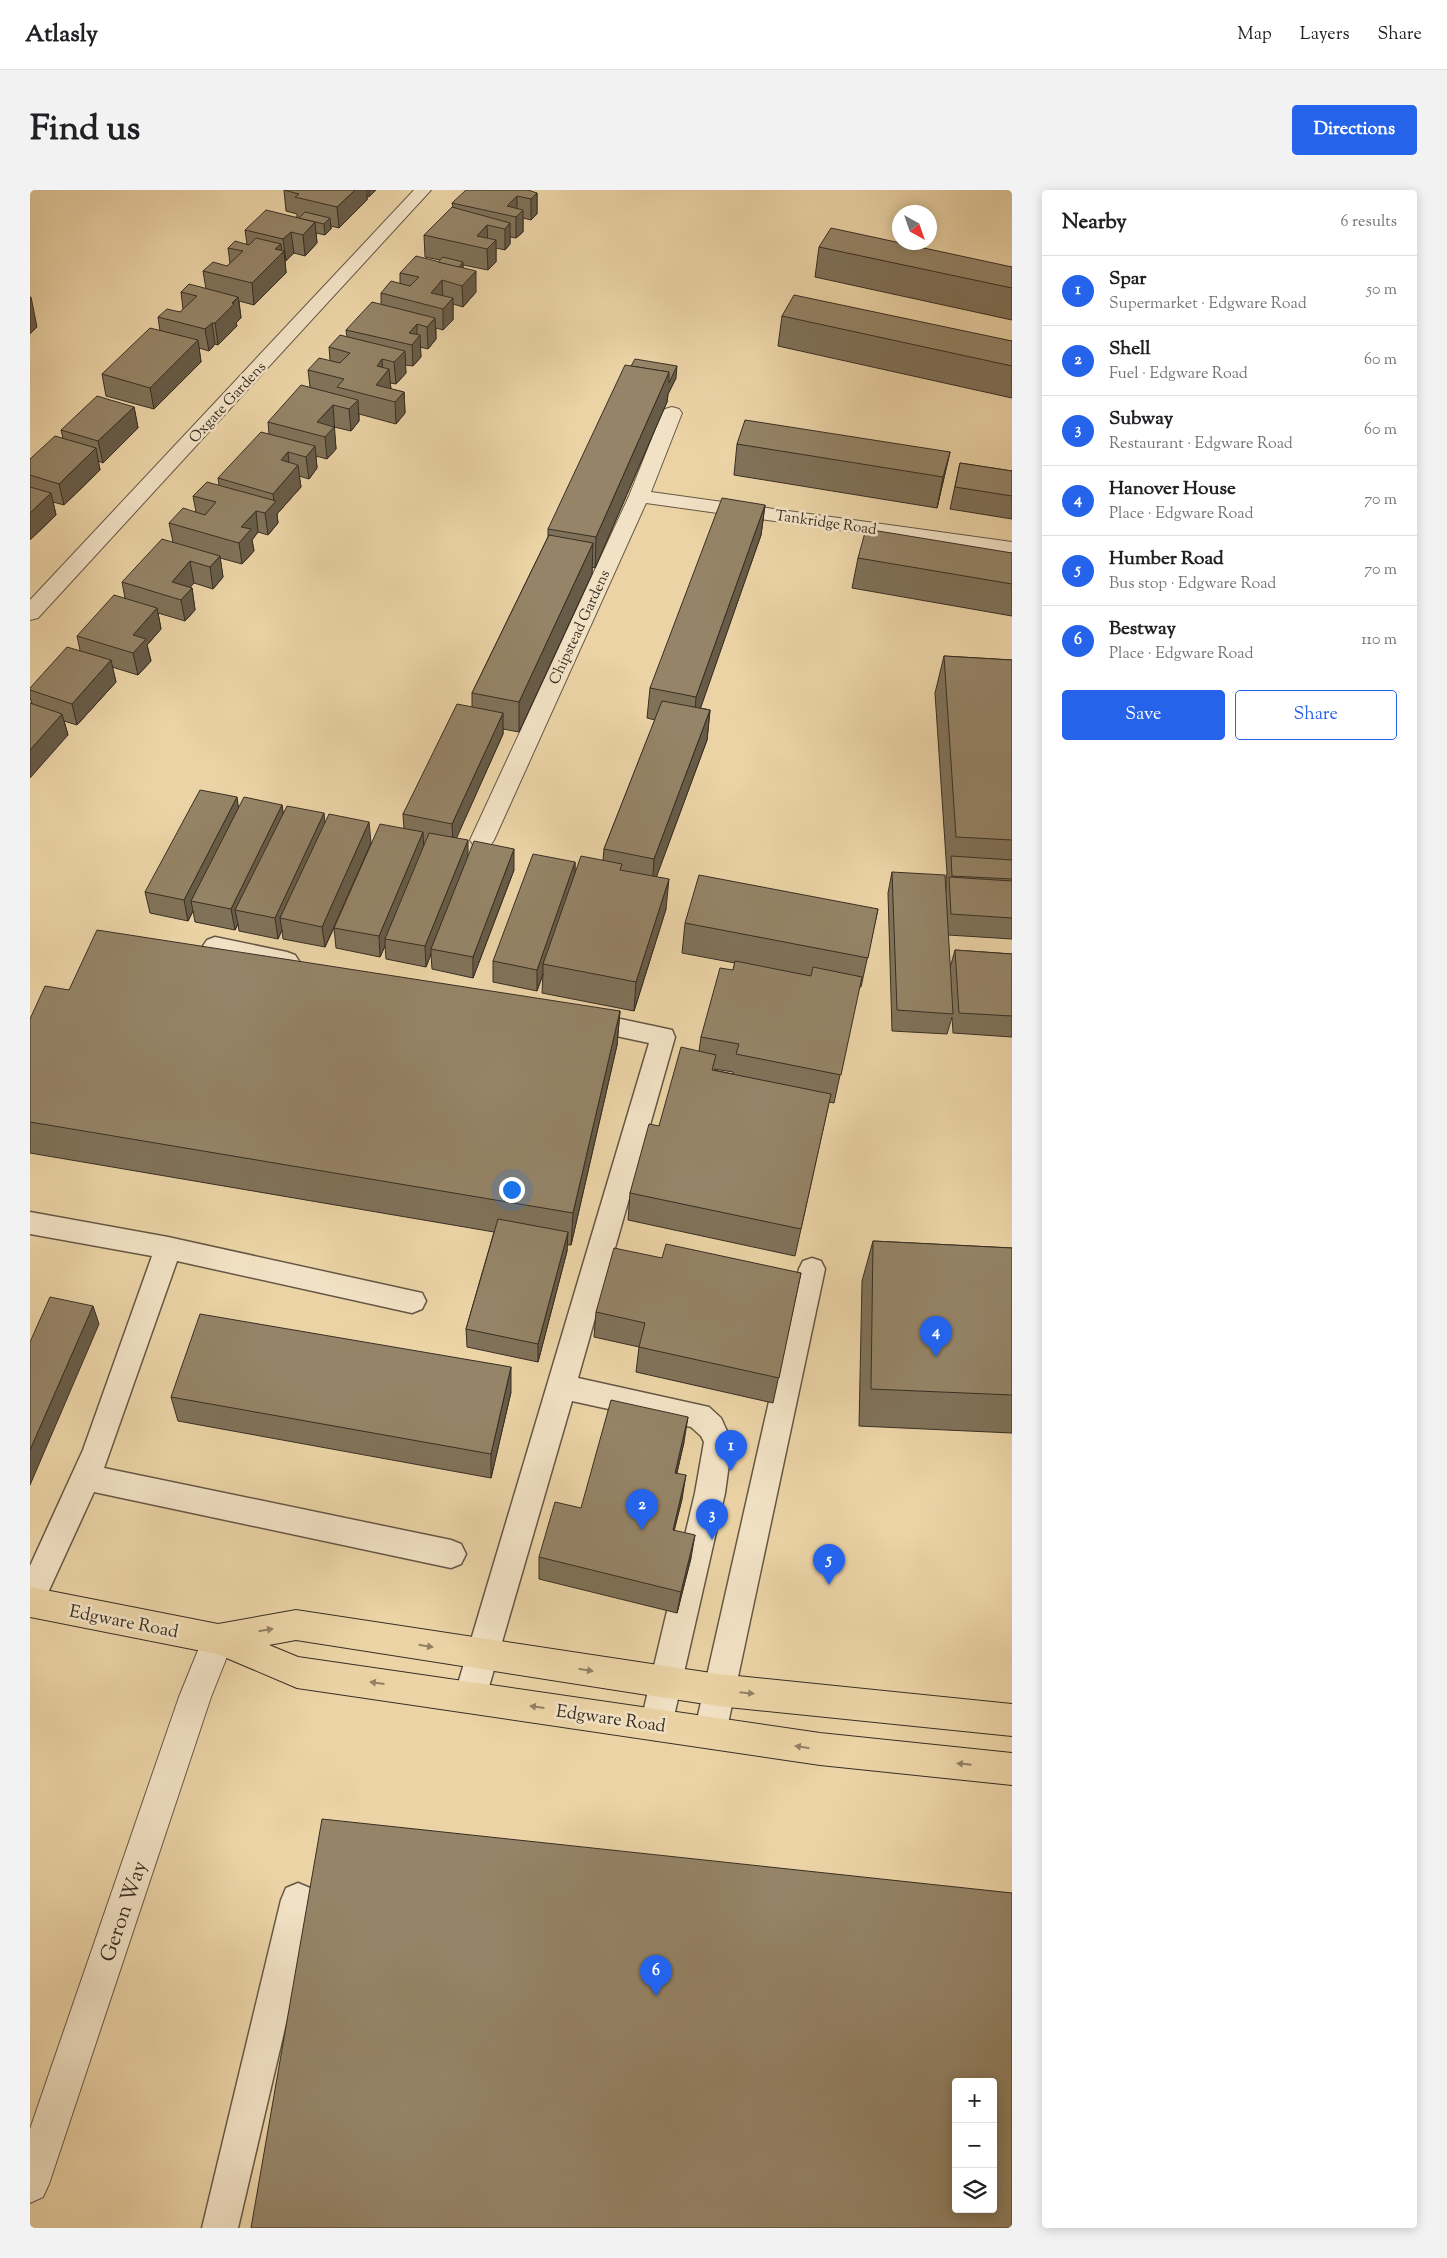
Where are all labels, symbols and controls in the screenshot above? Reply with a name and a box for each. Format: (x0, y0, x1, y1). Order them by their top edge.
text: Atlasly (25, 18, 98, 52)
text: Map (1237, 22, 1272, 48)
text: Layers (1300, 22, 1350, 48)
text: Share (1378, 22, 1422, 48)
text: Find us (30, 105, 140, 156)
button: Directions (1292, 105, 1417, 155)
north arrow (892, 205, 937, 250)
text: Nearby (1062, 208, 1127, 238)
text: 6 results (1341, 211, 1397, 234)
text: Spar (1109, 266, 1147, 293)
text: 1 (1075, 279, 1081, 302)
text: 50 m (1366, 279, 1397, 302)
text: Supermarket · Edgware Road (1109, 293, 1307, 316)
text: Shell (1109, 336, 1151, 363)
text: 2 (1074, 349, 1082, 372)
text: 60 m (1364, 349, 1397, 372)
street label: Oxgate Gardens (185, 357, 272, 449)
text: Fuel · Edgware Road (1109, 363, 1248, 386)
text: Subway (1109, 406, 1173, 433)
text: 3 (1075, 419, 1081, 442)
text: 60 m (1364, 419, 1397, 442)
text: Restaurant · Edgware Road (1109, 433, 1293, 456)
text: Hanover House (1109, 476, 1236, 503)
text: 4 (1074, 489, 1082, 512)
text: 70 m (1364, 489, 1397, 512)
text: Place · Edgware Road (1109, 503, 1253, 526)
street label: Tankridge Road (774, 506, 878, 541)
text: Humber Road (1109, 546, 1224, 573)
text: 5 (1075, 559, 1081, 582)
text: 70 m (1364, 559, 1397, 582)
street label: Chipstead Gardens (545, 567, 616, 688)
text: Bus stop · Edgware Road (1109, 573, 1276, 596)
text: Bestway (1109, 616, 1176, 643)
text: 6 (1074, 629, 1082, 652)
text: 110 m (1361, 629, 1397, 652)
text: Place · Edgware Road (1109, 643, 1253, 666)
button: Save (1062, 690, 1225, 740)
button: Share (1235, 690, 1397, 740)
your location (499, 1177, 525, 1203)
pin: 4 (920, 1316, 952, 1357)
pin: 1 (715, 1430, 747, 1471)
pin: 2 (626, 1489, 658, 1530)
pin: 3 (696, 1499, 728, 1540)
pin: 5 (813, 1544, 845, 1585)
street label: Edgware Road (67, 1600, 180, 1646)
one-way arrow (258, 1626, 274, 1634)
one-way arrow (418, 1642, 434, 1650)
one-way arrow (579, 1666, 595, 1674)
one-way arrow (368, 1679, 384, 1687)
one-way arrow (740, 1690, 756, 1698)
street label: Edgware Road (554, 1699, 667, 1741)
one-way arrow (529, 1703, 545, 1711)
one-way arrow (794, 1742, 810, 1750)
one-way arrow (955, 1760, 971, 1768)
street label: Geron Way (94, 1857, 156, 1966)
pin: 6 (640, 1955, 672, 1996)
map controls (952, 2078, 997, 2213)
button: + (952, 2078, 997, 2123)
button: − (952, 2123, 997, 2168)
button: layers (952, 2168, 997, 2213)

